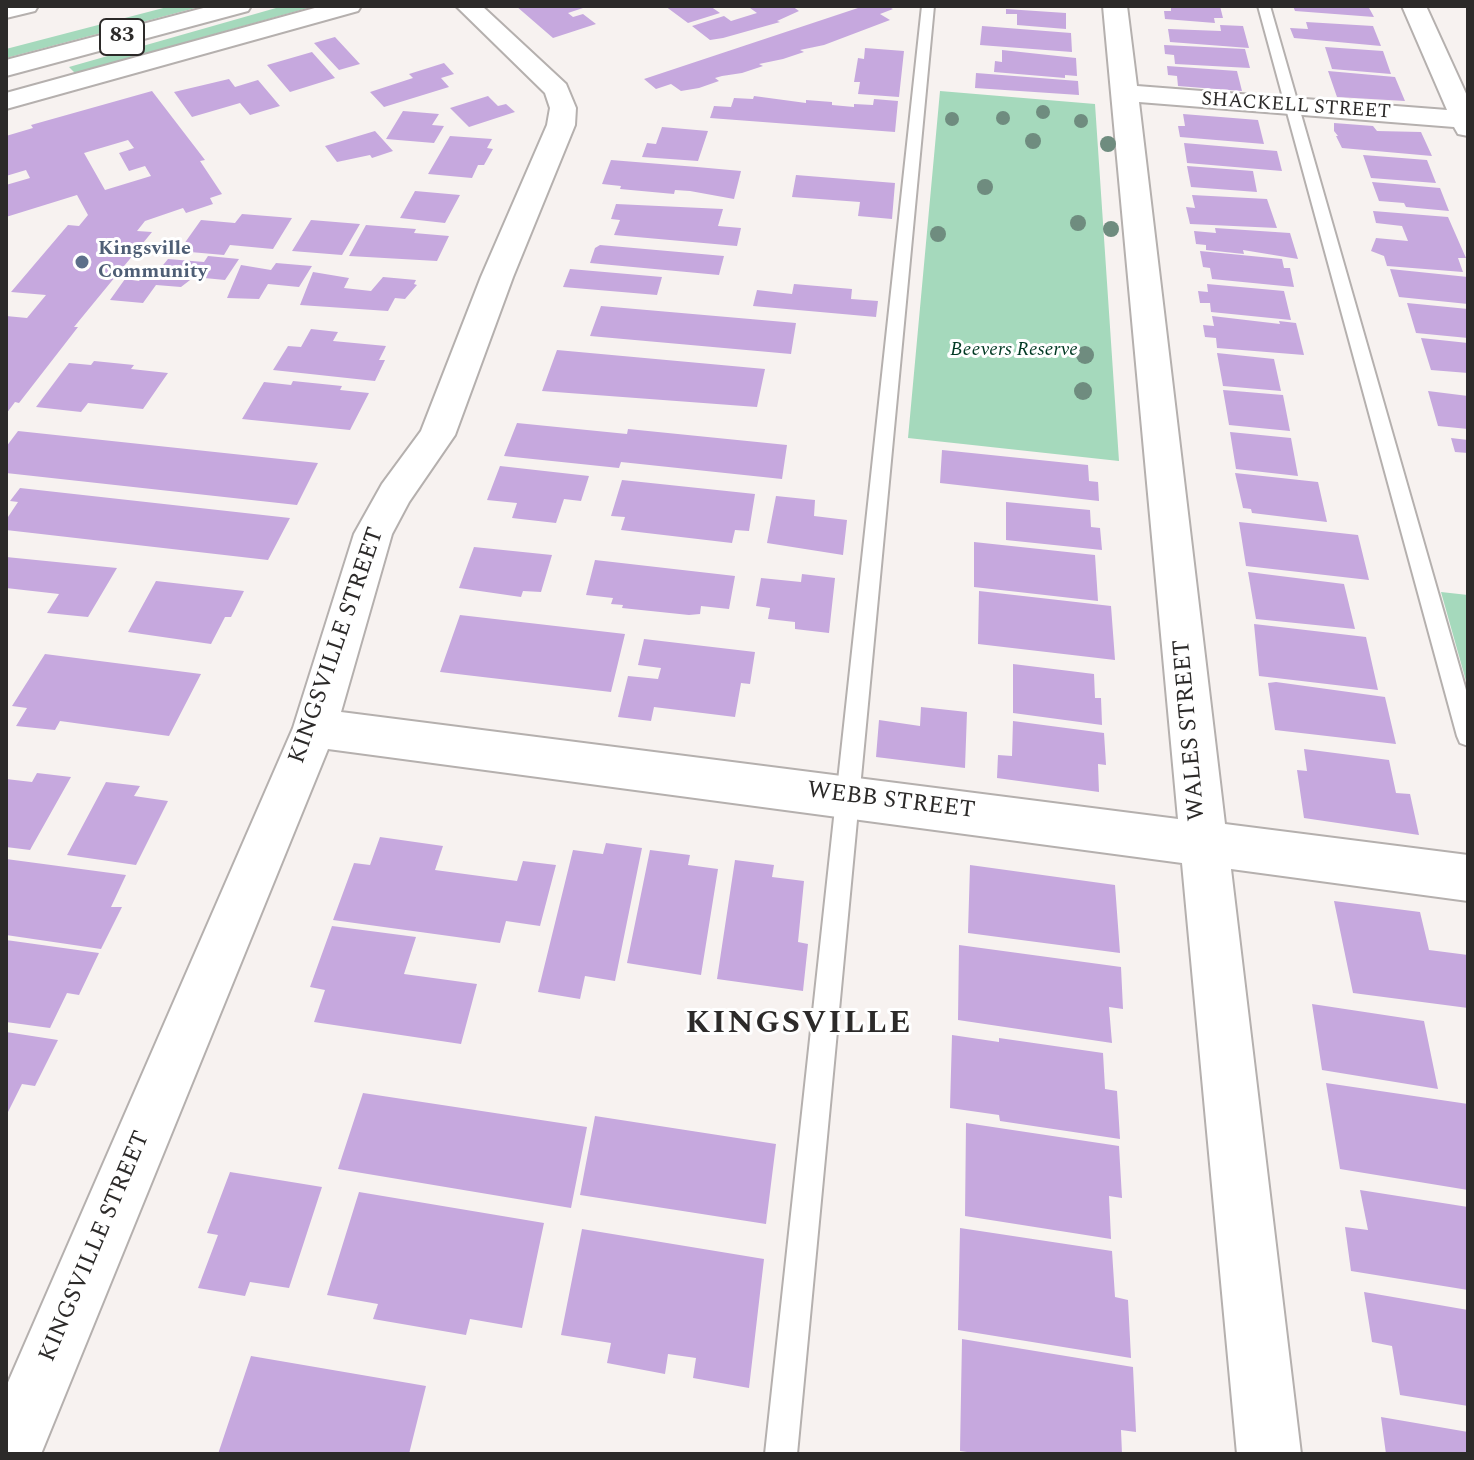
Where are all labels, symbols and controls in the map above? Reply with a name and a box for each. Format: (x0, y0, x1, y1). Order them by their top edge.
road number: 83 (100, 19, 144, 55)
street label: SHACKELL STREET (1200, 88, 1392, 126)
place label: Kingsville Community (98, 238, 207, 285)
marker: Kingsville Community (73, 253, 91, 271)
park label: Beevers Reserve (950, 339, 1078, 363)
street label: KINGSVILLE STREET (284, 524, 392, 768)
street label: WALES STREET (1169, 638, 1213, 822)
street label: WEBB STREET (805, 777, 977, 827)
district label: KINGSVILLE (686, 1007, 912, 1045)
street label: KINGSVILLE STREET (34, 1127, 158, 1367)

